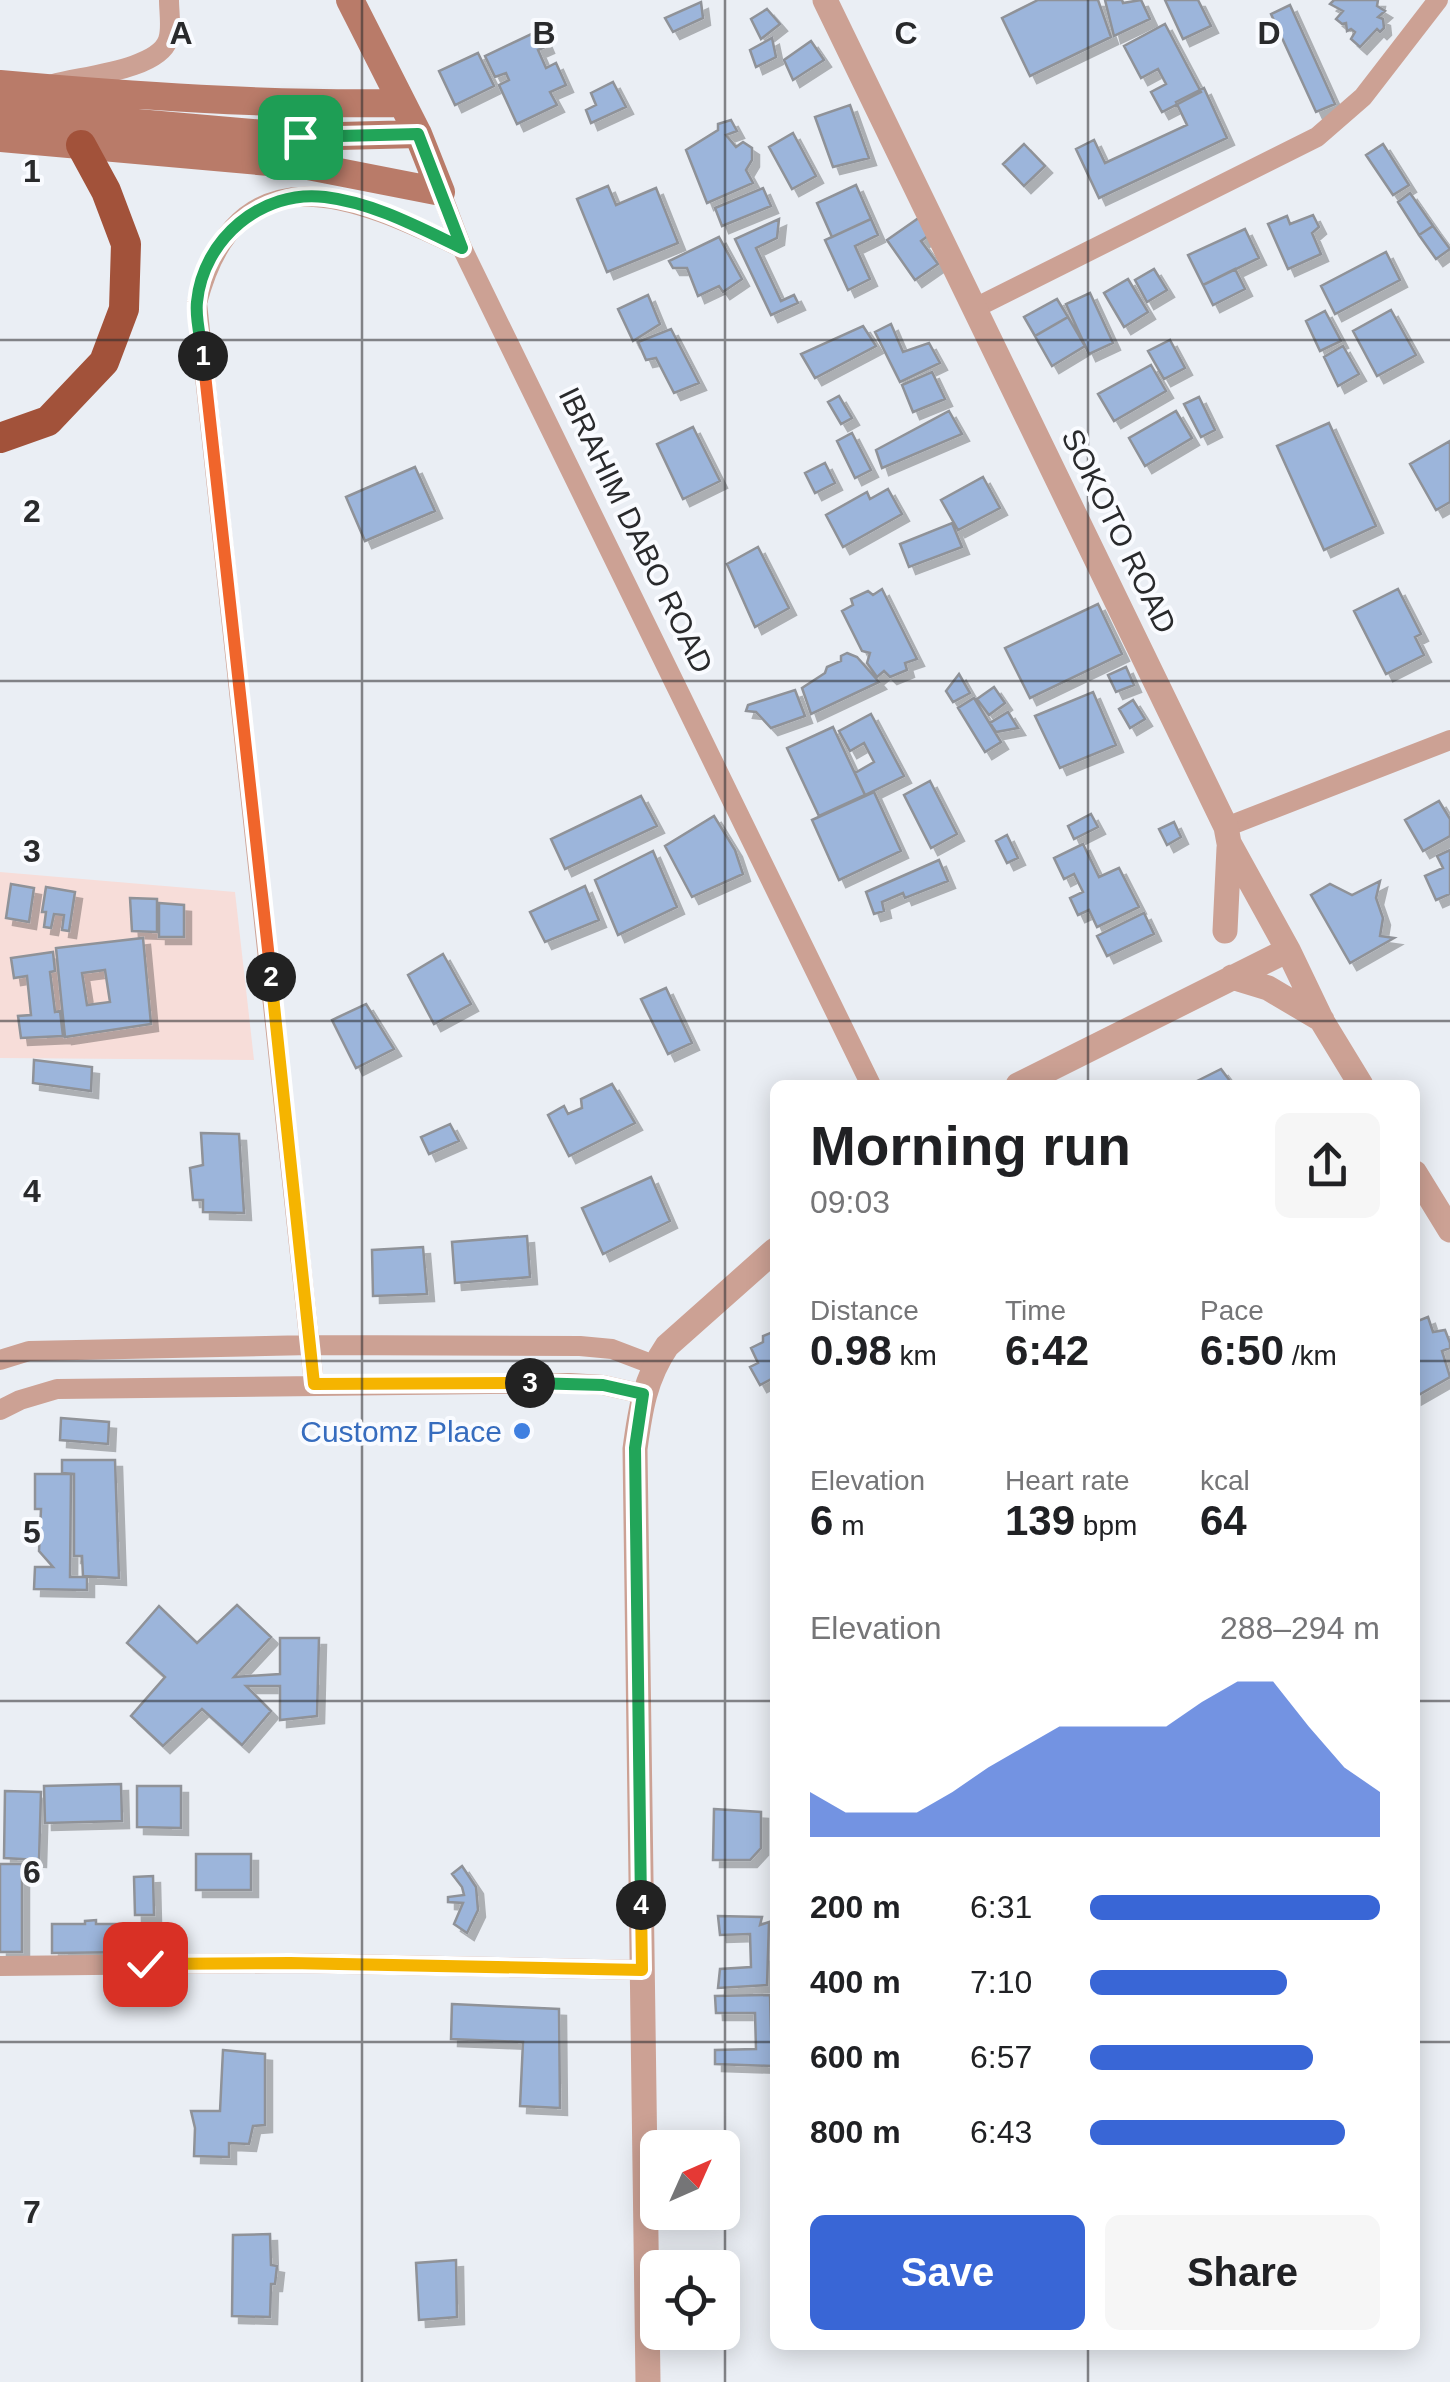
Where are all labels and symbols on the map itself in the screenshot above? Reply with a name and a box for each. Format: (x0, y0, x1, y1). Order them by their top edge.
text: A (169, 15, 193, 51)
text: B (532, 15, 556, 51)
text: C (894, 15, 918, 51)
text: D (1257, 15, 1281, 51)
pin (258, 95, 343, 180)
text: 1 (23, 153, 41, 189)
pin: 1 (178, 331, 228, 381)
street label: IBRAHIM DABO ROAD (552, 382, 720, 678)
street label: SOKOTO ROAD (1055, 424, 1183, 638)
text: 2 (23, 493, 41, 529)
text: 3 (23, 833, 41, 869)
pin: 2 (246, 952, 296, 1002)
text: 4 (23, 1173, 41, 1209)
pin: 3 (505, 1358, 555, 1408)
place label: Customz Place (300, 1415, 502, 1448)
marker: Customz Place (511, 1420, 533, 1442)
text: 5 (23, 1514, 41, 1550)
text: 6 (23, 1854, 41, 1890)
pin: 4 (616, 1880, 666, 1930)
pin (103, 1922, 188, 2007)
north arrow (640, 2130, 740, 2230)
text: 7 (23, 2194, 41, 2230)

